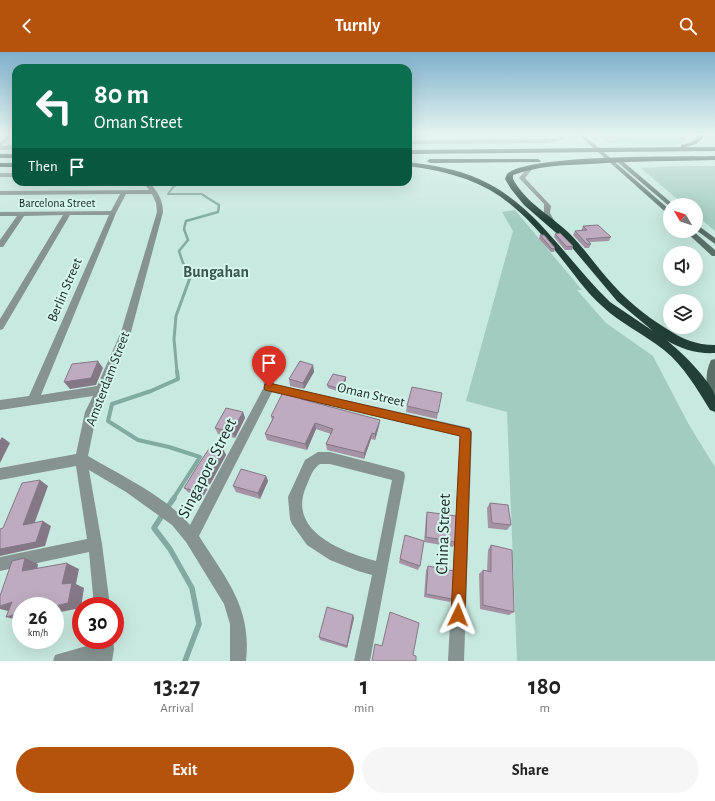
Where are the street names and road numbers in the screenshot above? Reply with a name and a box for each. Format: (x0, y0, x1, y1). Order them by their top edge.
street label: Barcelona Street (19, 197, 95, 209)
street label: Berlin Street (45, 256, 85, 324)
street label: Amsterdam Street (84, 330, 133, 428)
street label: Oman Street (336, 380, 407, 410)
street label: Singapore Street (175, 415, 240, 521)
street label: China Street (433, 493, 453, 575)

